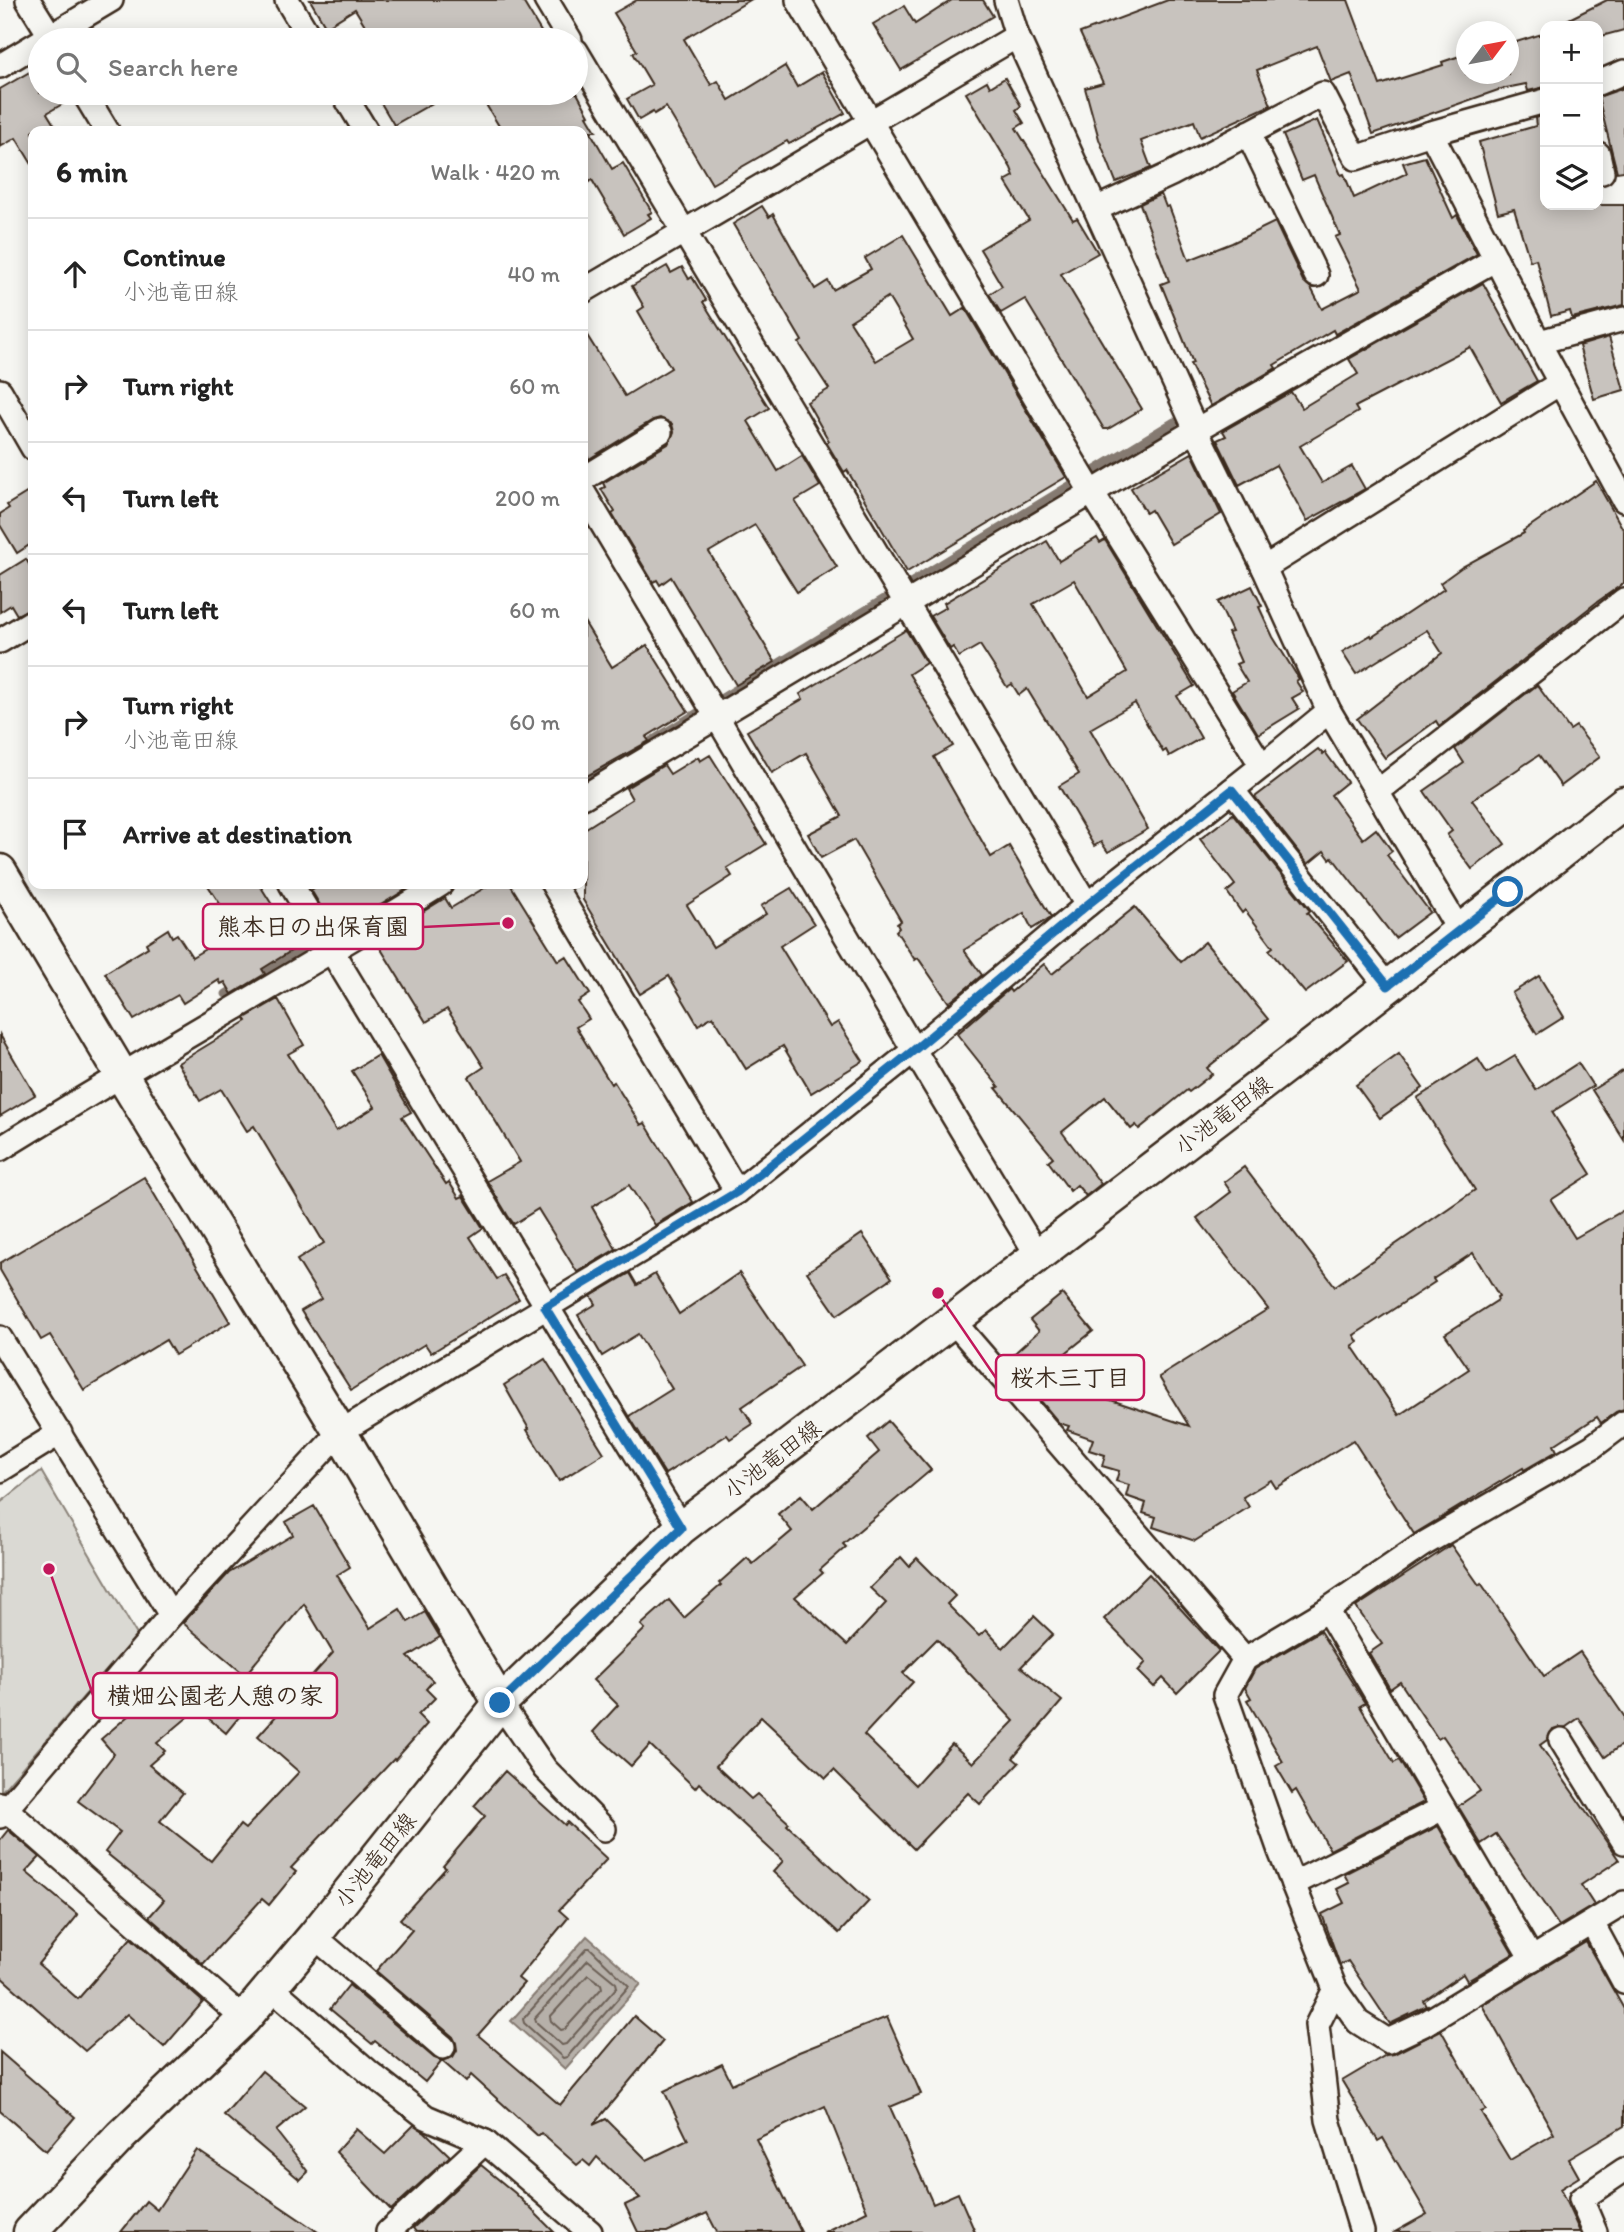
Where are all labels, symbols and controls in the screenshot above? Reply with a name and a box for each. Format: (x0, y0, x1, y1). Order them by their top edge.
north arrow (1456, 21, 1519, 84)
map controls (1540, 21, 1603, 210)
button: + (1540, 21, 1603, 84)
search box (28, 28, 588, 105)
icon: search (52, 48, 90, 86)
text: Search here (108, 51, 238, 83)
button: − (1540, 84, 1603, 147)
button: layers (1540, 147, 1603, 210)
text: 6 min (56, 153, 128, 190)
text: Walk · 420 m (430, 158, 560, 186)
text: Continue (123, 241, 226, 273)
icon: ahead (56, 255, 94, 293)
text: 40 m (507, 260, 560, 288)
text: 小池竜田線 (123, 278, 238, 306)
icon: right (56, 367, 94, 405)
text: Turn right (123, 370, 234, 402)
text: 60 m (509, 372, 560, 400)
icon: left (56, 479, 94, 517)
text: Turn left (123, 482, 219, 514)
text: 200 m (495, 484, 560, 512)
icon: left (56, 591, 94, 629)
text: Turn left (123, 594, 219, 626)
text: 60 m (509, 596, 560, 624)
text: Turn right (123, 689, 234, 721)
icon: right (56, 703, 94, 741)
text: 60 m (509, 708, 560, 736)
text: 小池竜田線 (123, 726, 238, 754)
icon: arrive (56, 815, 94, 853)
text: Arrive at destination (123, 818, 352, 850)
route start (1492, 876, 1523, 907)
callout: 熊本日の出保育園 (203, 904, 423, 949)
text: 熊本日の出保育園 (217, 912, 409, 941)
street label: 小池竜田線 (1169, 1069, 1277, 1161)
callout: 桜木三丁目 (996, 1355, 1144, 1400)
text: 桜木三丁目 (1010, 1363, 1130, 1392)
street label: 小池竜田線 (718, 1413, 826, 1505)
callout: 横畑公園老人憩の家 (93, 1673, 337, 1718)
text: 横畑公園老人憩の家 (107, 1681, 323, 1710)
route end (484, 1687, 515, 1718)
street label: 小池竜田線 (328, 1807, 422, 1913)

